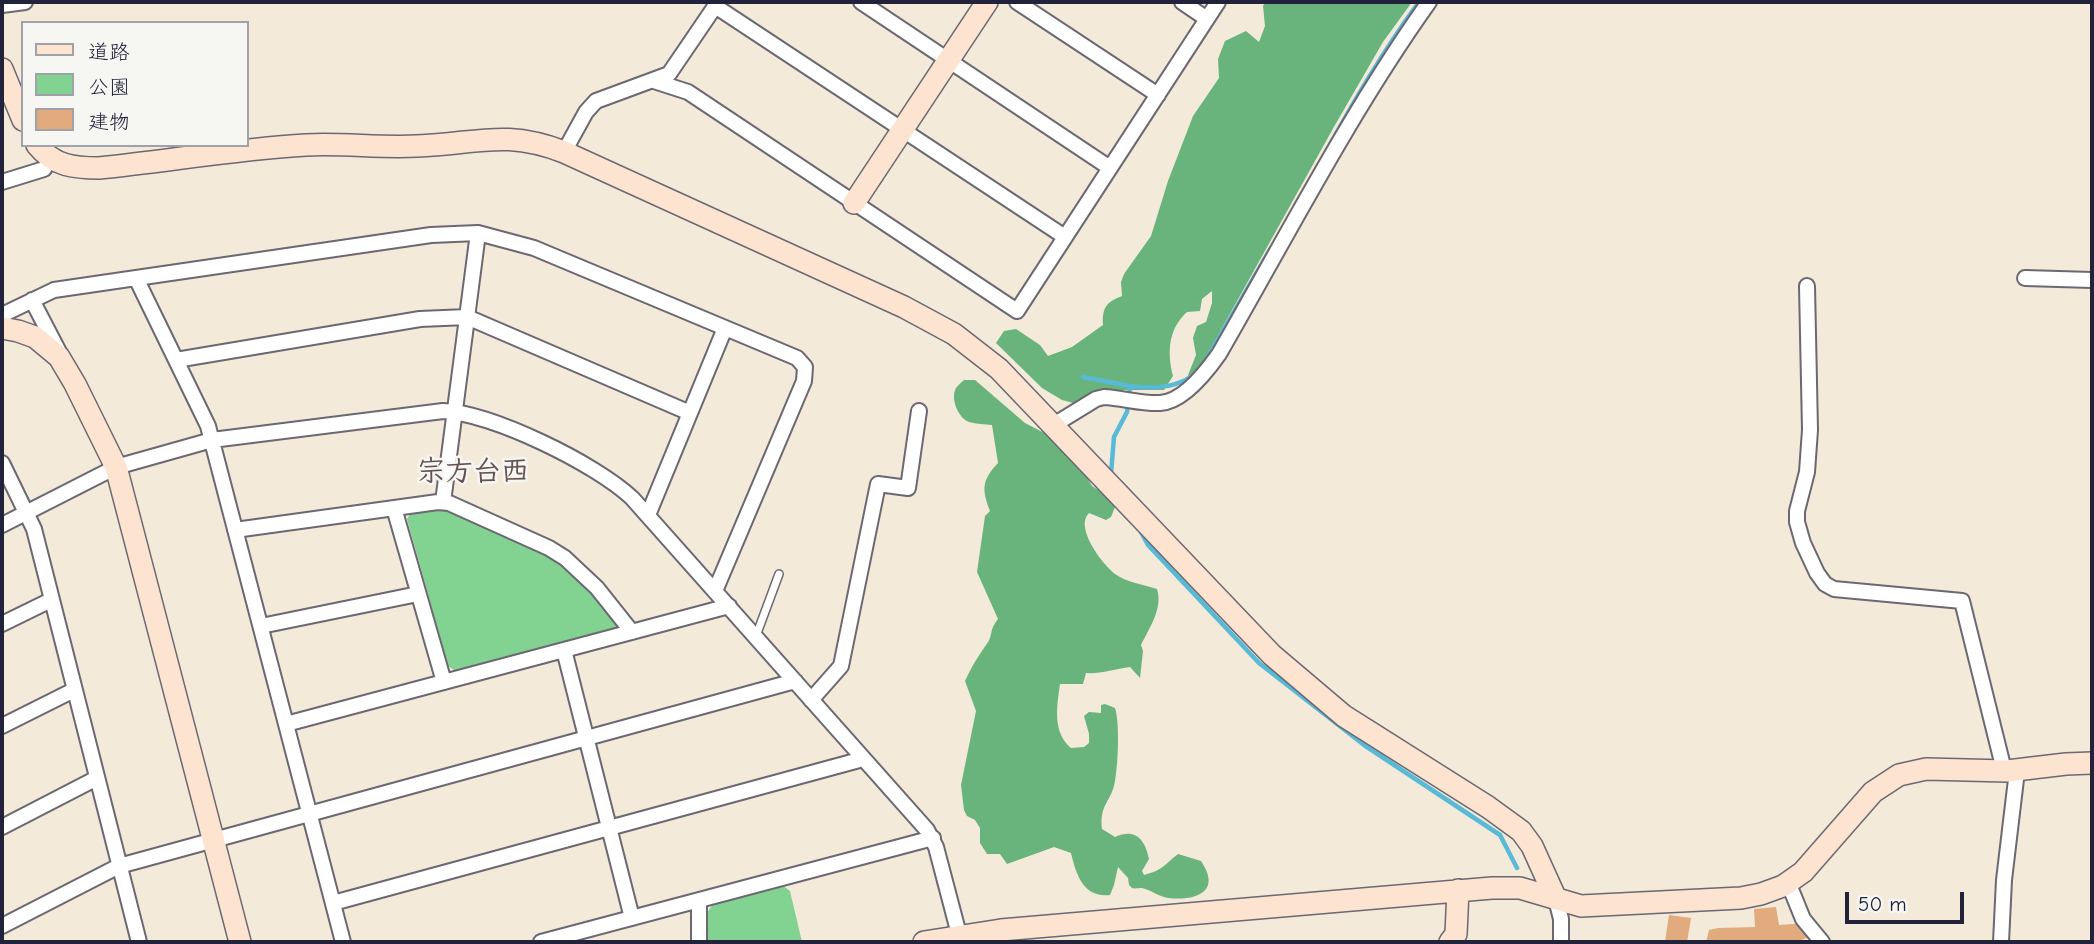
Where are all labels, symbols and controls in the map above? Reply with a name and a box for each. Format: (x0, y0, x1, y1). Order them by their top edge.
legend (21, 21, 248, 147)
text: 道路 (88, 40, 130, 64)
text: 公園 (88, 75, 130, 99)
text: 建物 (88, 110, 130, 134)
district label: 宗方台西 (417, 455, 529, 489)
scale bar (1849, 878, 1968, 922)
text: 50 m (1858, 892, 1907, 916)

